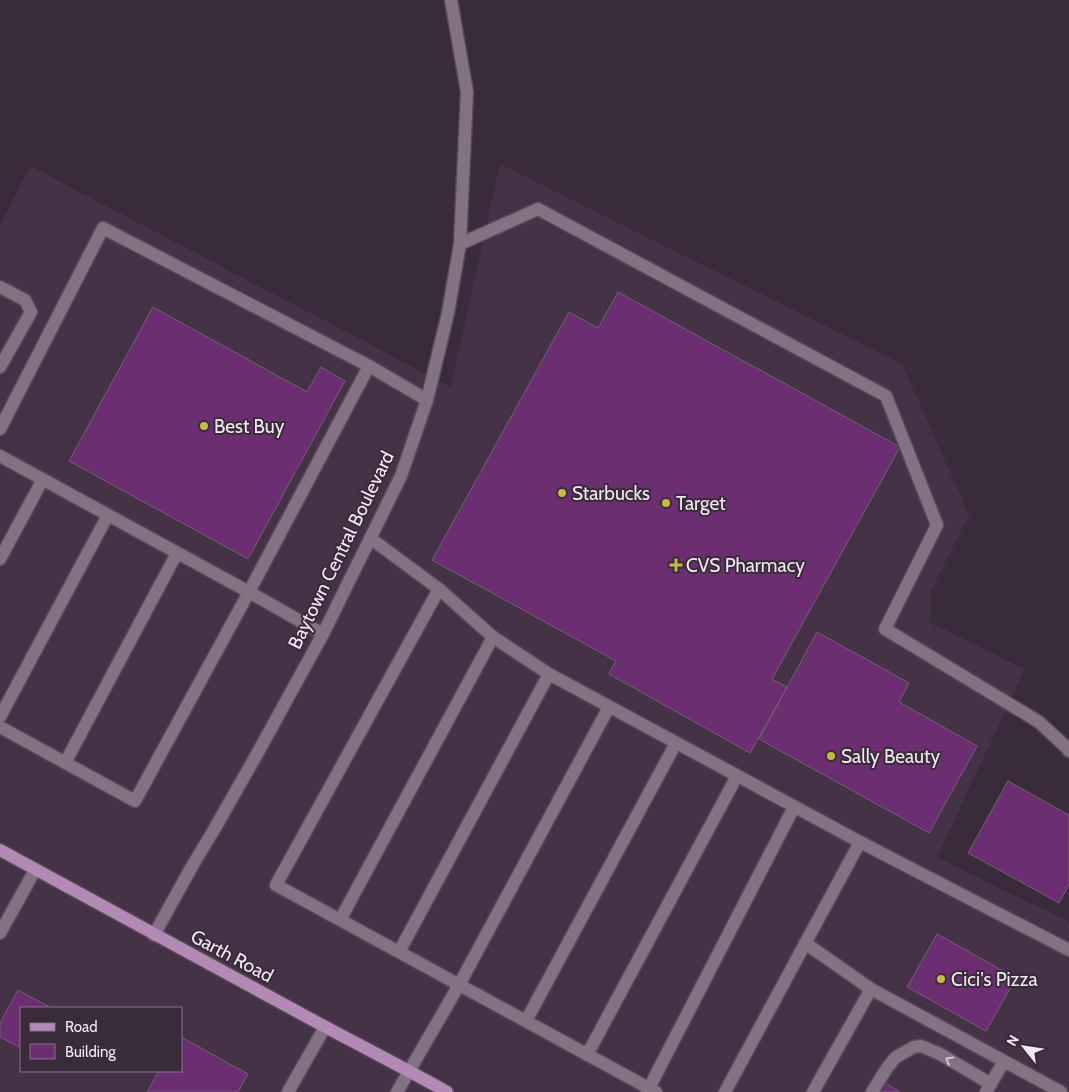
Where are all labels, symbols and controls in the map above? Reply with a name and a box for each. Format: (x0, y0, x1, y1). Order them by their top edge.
place label: Best Buy (214, 415, 285, 438)
marker: Best Buy (198, 420, 210, 432)
street label: Baytown Central Boulevard (283, 447, 399, 653)
place label: Starbucks (572, 482, 650, 505)
marker: Starbucks (556, 487, 568, 499)
place label: Target (676, 492, 726, 515)
marker: Target (660, 497, 672, 509)
place label: CVS Pharmacy (686, 554, 805, 577)
marker: CVS Pharmacy (670, 559, 682, 571)
place label: Sally Beauty (841, 745, 940, 768)
marker: Sally Beauty (825, 750, 837, 762)
street label: Garth Road (187, 925, 277, 987)
place label: Cici's Pizza (951, 968, 1038, 991)
marker: Cici's Pizza (935, 973, 947, 985)
legend (20, 1007, 182, 1072)
text: Road (65, 1018, 98, 1036)
north arrow (999, 1022, 1049, 1072)
text: N (1002, 1032, 1023, 1049)
text: Building (65, 1043, 116, 1061)
one-way arrow (945, 1056, 954, 1066)

